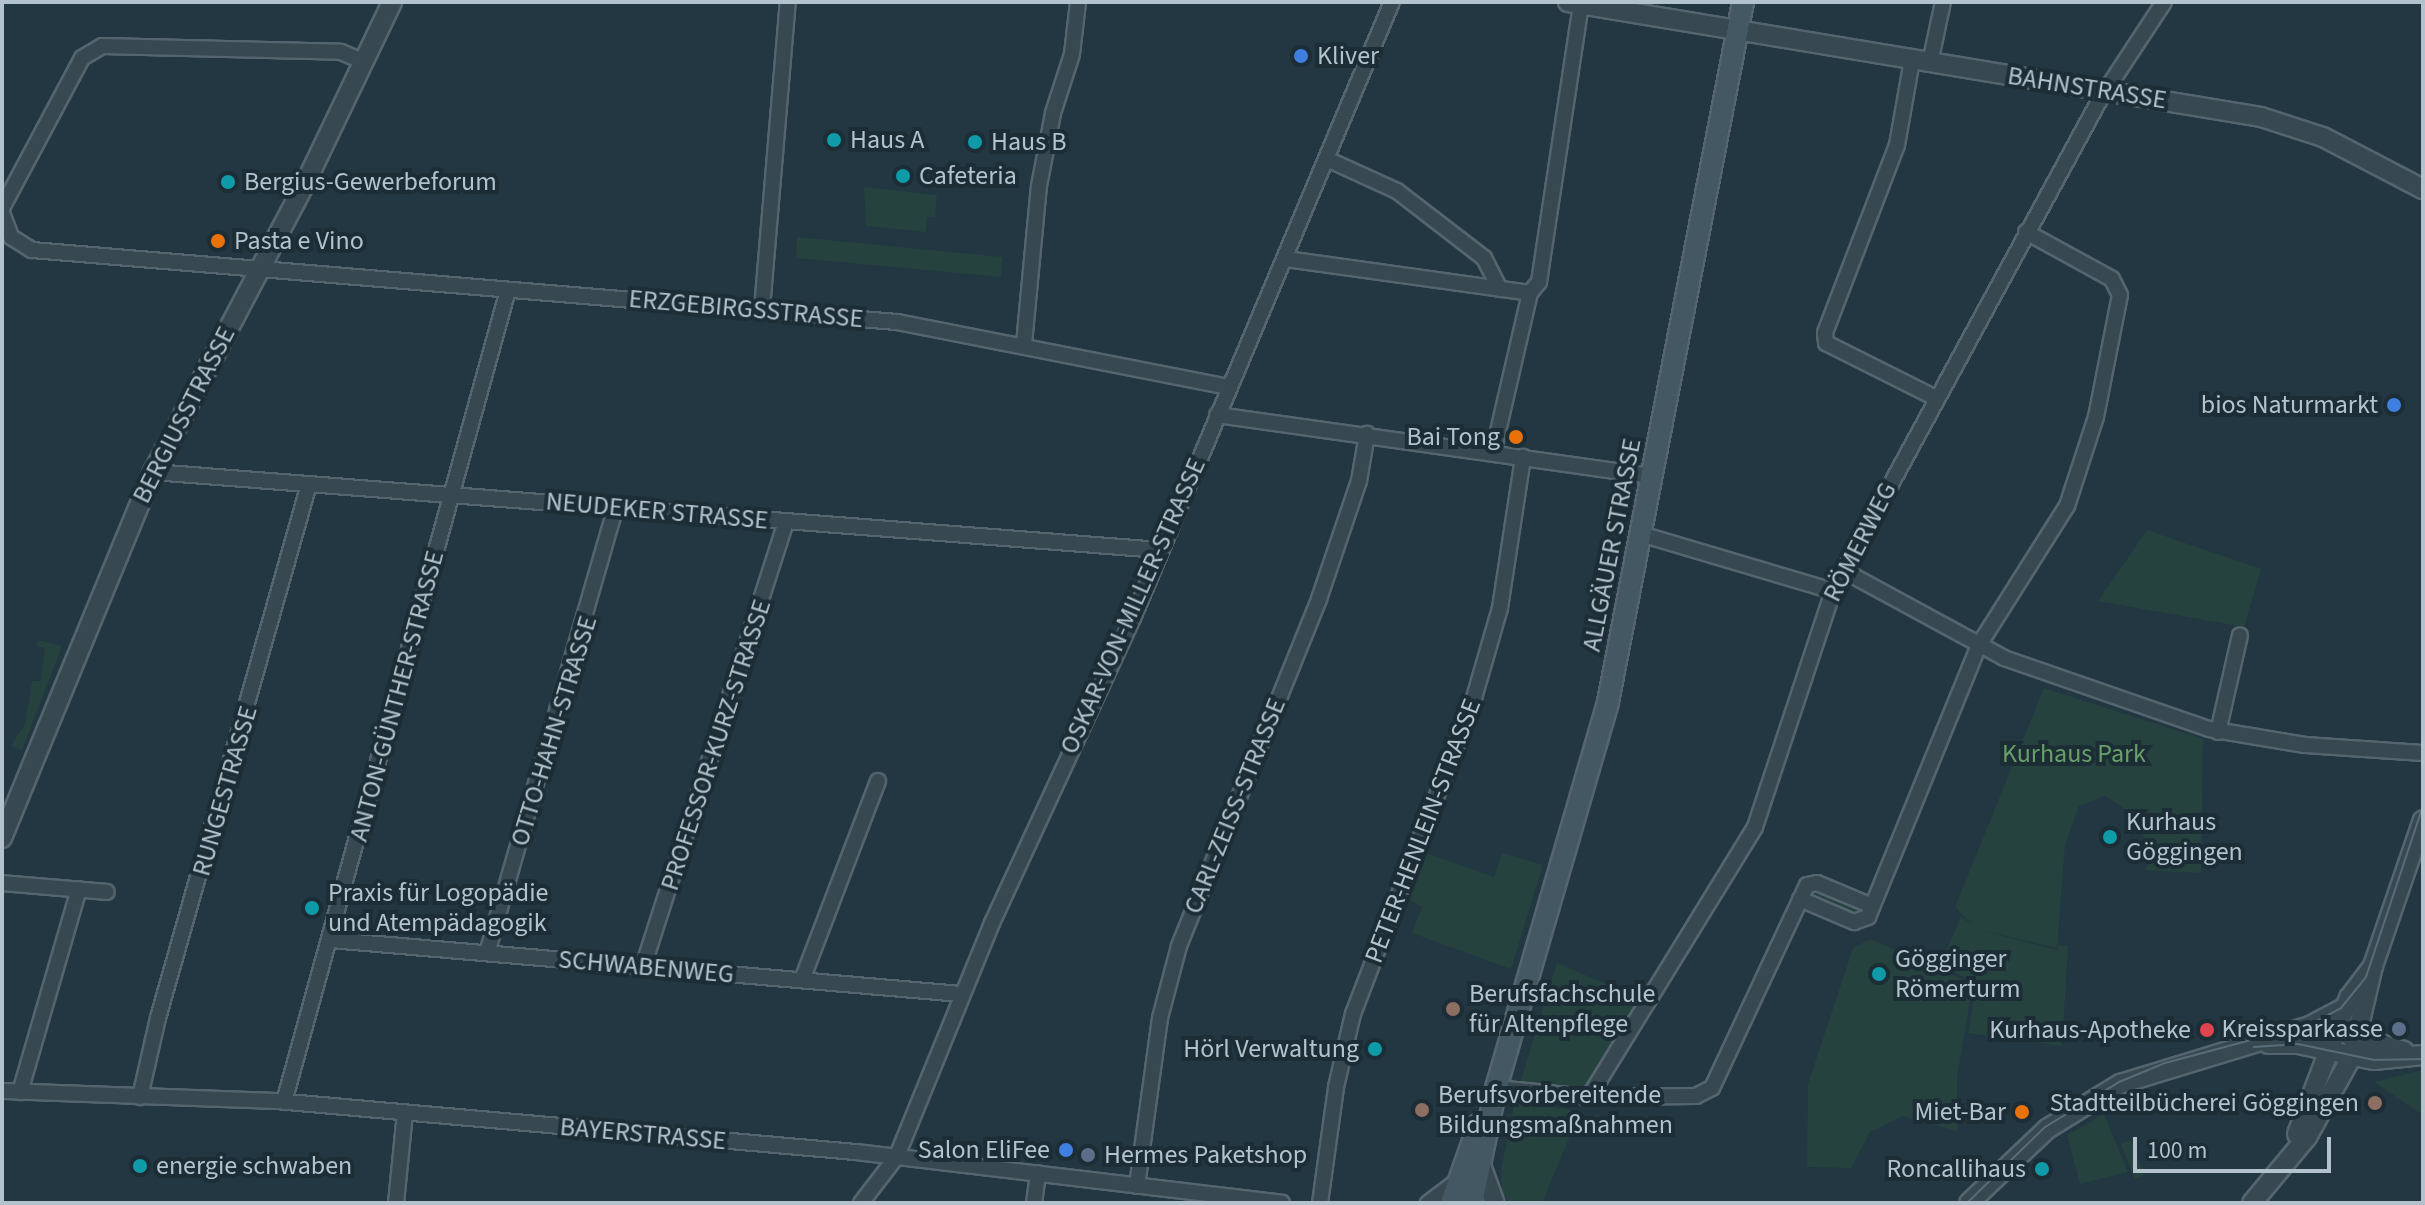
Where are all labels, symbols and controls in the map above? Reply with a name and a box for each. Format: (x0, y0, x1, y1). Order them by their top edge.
place label: Kliver (1317, 40, 1379, 72)
marker: Kliver (1292, 47, 1310, 65)
street label: BAHNSTRASSE (2005, 60, 2169, 116)
place label: Haus A (850, 124, 924, 156)
place label: Haus B (991, 126, 1067, 158)
marker: Haus A (825, 131, 843, 149)
marker: Haus B (966, 133, 984, 151)
place label: Cafeteria (919, 160, 1017, 192)
place label: Bergius-Gewerbeforum (244, 166, 497, 198)
marker: Cafeteria (894, 167, 912, 185)
marker: Bergius-Gewerbeforum (219, 173, 237, 191)
place label: Pasta e Vino (234, 225, 364, 257)
marker: Pasta e Vino (209, 232, 227, 250)
street label: ERZGEBIRGSSTRASSE (627, 283, 865, 335)
street label: BERGIUSSTRASSE (126, 322, 242, 508)
place label: bios Naturmarkt (2201, 389, 2378, 421)
marker: bios Naturmarkt (2385, 396, 2403, 414)
place label: Bai Tong (1406, 421, 1500, 453)
marker: Bai Tong (1507, 428, 1525, 446)
street label: ALLGÄUER STRASSE (1576, 436, 1648, 654)
street label: OSKAR-VON-MILLER-STRASSE (1054, 453, 1212, 759)
street label: RÖMERWEG (1817, 477, 1903, 607)
street label: NEUDEKER STRASSE (545, 486, 769, 536)
street label: ANTON-GÜNTHER-STRASSE (343, 547, 451, 845)
street label: PROFESSOR-KURZ-STRASSE (654, 596, 778, 894)
street label: OTTO-HAHN-STRASSE (504, 612, 604, 850)
street label: CARL-ZEISS-STRASSE (1178, 694, 1292, 918)
street label: PETER-HENLEIN-STRASSE (1358, 694, 1488, 968)
street label: RUNGESTRASSE (186, 702, 264, 880)
park label: Kurhaus Park (2002, 738, 2146, 770)
place label: Kurhaus Göggingen (2126, 806, 2243, 868)
marker: Kurhaus Göggingen (2101, 828, 2119, 846)
place label: Praxis für Logopädie und Atempädagogik (328, 877, 548, 938)
marker: Praxis für Logopädie und Atempädagogik (303, 899, 321, 917)
place label: Gögginger Römerturm (1895, 943, 2021, 1004)
street label: SCHWABENWEG (557, 944, 735, 990)
marker: Gögginger Römerturm (1870, 965, 1888, 983)
place label: Berufsfachschule für Altenpflege (1469, 978, 1655, 1040)
marker: Berufsfachschule für Altenpflege (1444, 1000, 1462, 1018)
place label: Kreissparkasse (2222, 1013, 2383, 1045)
place label: Kurhaus-Apotheke (1989, 1014, 2191, 1046)
marker: Kreissparkasse (2390, 1020, 2408, 1038)
marker: Kurhaus-Apotheke (2198, 1021, 2216, 1039)
place label: Hörl Verwaltung (1183, 1033, 1359, 1065)
marker: Hörl Verwaltung (1366, 1040, 1384, 1058)
place label: Berufsvorbereitende Bildungsmaßnahmen (1438, 1079, 1673, 1140)
place label: Stadtteilbücherei Göggingen (2050, 1087, 2359, 1119)
marker: Stadtteilbücherei Göggingen (2366, 1094, 2384, 1112)
place label: Miet-Bar (1914, 1096, 2006, 1128)
marker: Berufsvorbereitende Bildungsmaßnahmen (1413, 1101, 1431, 1119)
marker: Miet-Bar (2013, 1103, 2031, 1121)
street label: BAYERSTRASSE (559, 1111, 727, 1157)
scale bar (2137, 1121, 2335, 1171)
text: 100 m (2147, 1133, 2207, 1168)
place label: Salon EliFee (918, 1134, 1050, 1166)
place label: Hermes Paketshop (1104, 1139, 1307, 1171)
marker: Salon EliFee (1057, 1141, 1075, 1159)
marker: Hermes Paketshop (1079, 1146, 1097, 1164)
place label: energie schwaben (156, 1150, 352, 1182)
place label: Roncallihaus (1887, 1153, 2026, 1185)
marker: energie schwaben (131, 1157, 149, 1175)
marker: Roncallihaus (2033, 1160, 2051, 1178)

